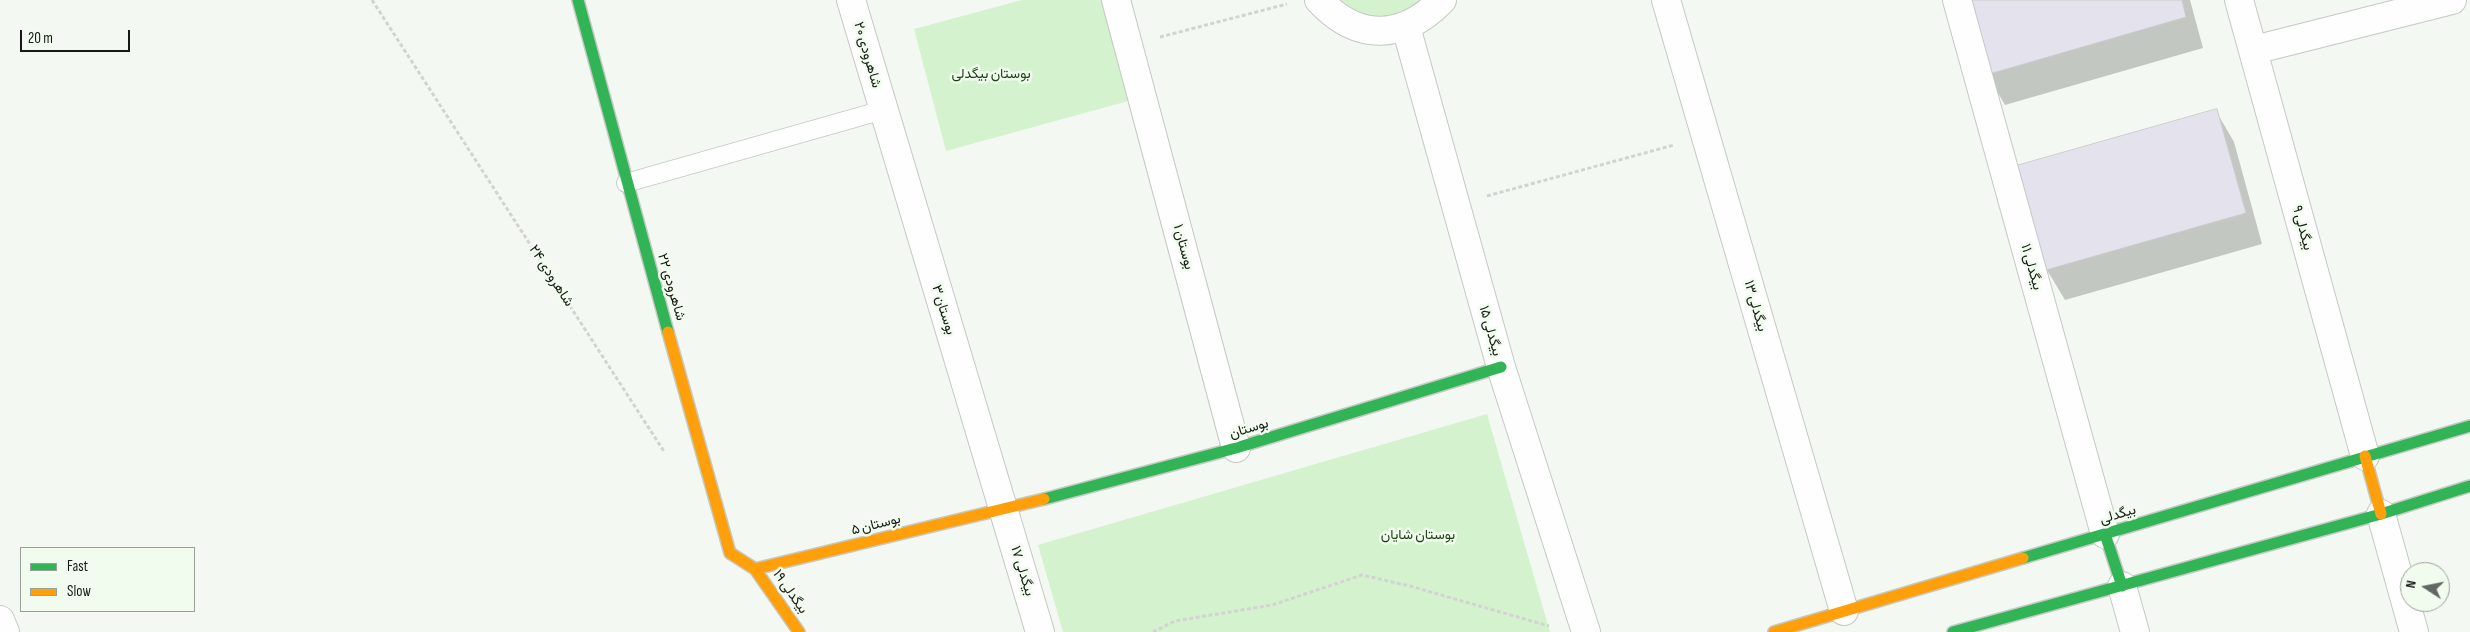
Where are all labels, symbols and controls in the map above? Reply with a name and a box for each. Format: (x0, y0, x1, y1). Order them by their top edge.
scale bar (22, 20, 132, 52)
street label: شاهرودی ۲۰ (850, 20, 884, 90)
text: 20 m (28, 29, 53, 48)
park label: بوستان بیگدلی (951, 66, 1031, 82)
street label: بیگدلی ۹ (2288, 204, 2316, 252)
street label: بوستان ۱ (1169, 223, 1197, 271)
street label: شاهرودی ۲۴ (525, 242, 577, 310)
street label: بیگدلی ۱۱ (2016, 242, 2046, 292)
street label: شاهرودی ۲۲ (653, 251, 689, 323)
street label: بیگدلی ۱۳ (1740, 278, 1770, 334)
street label: بوستان ۳ (927, 283, 959, 337)
street label: بیگدلی ۱۵ (1475, 304, 1505, 358)
street label: بوستان (1227, 415, 1271, 443)
street label: بیگدلی (2098, 502, 2138, 528)
street label: بوستان ۵ (850, 511, 902, 539)
park label: بوستان شایان (1381, 527, 1455, 543)
street label: بیگدلی ۱۷ (1006, 544, 1038, 598)
legend (20, 547, 195, 612)
text: Fast (67, 557, 88, 576)
north arrow (2400, 562, 2450, 612)
street label: بیگدلی ۱۹ (769, 567, 811, 617)
text: N (2402, 579, 2420, 590)
text: Slow (67, 582, 91, 601)

